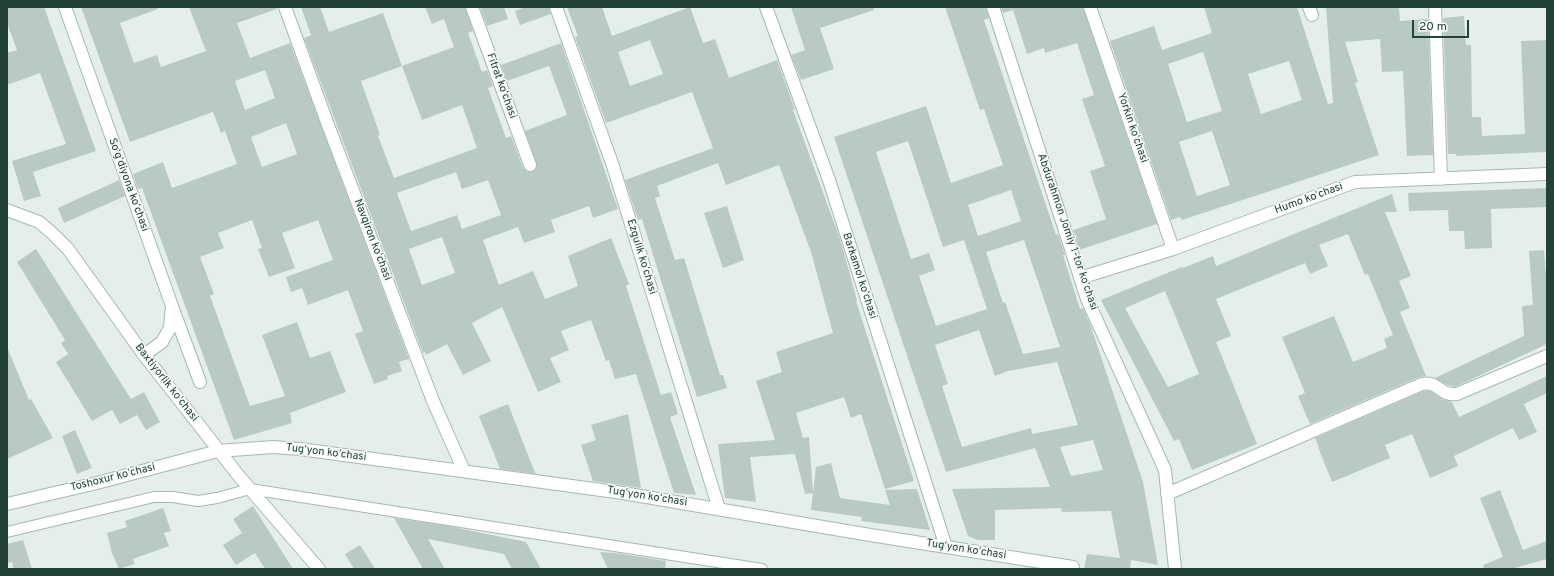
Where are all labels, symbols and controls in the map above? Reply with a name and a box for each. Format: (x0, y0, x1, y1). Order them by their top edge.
scale bar (1414, 12, 1471, 38)
text: 20 m (1419, 19, 1447, 35)
street label: Fitrat koʻchasi (483, 51, 519, 121)
street label: Yorkin koʻchasi (1114, 91, 1150, 165)
street label: Soʻgʻdiyona koʻchasi (105, 136, 151, 234)
street label: Abdurahmon Jomiy 1-tor koʻchasi (1034, 152, 1100, 312)
street label: Humo koʻchasi (1273, 181, 1345, 217)
street label: Navqiron koʻchasi (350, 197, 394, 283)
street label: Ezgulik koʻchasi (623, 218, 659, 296)
street label: Barkamol koʻchasi (839, 231, 879, 321)
street label: Baxtiyorlik koʻchasi (131, 341, 201, 425)
street label: Tugʻyon koʻchasi (285, 442, 367, 464)
street label: Toshoxur koʻchasi (69, 461, 157, 495)
street label: Tugʻyon koʻchasi (606, 484, 688, 510)
street label: Tugʻyon koʻchasi (925, 537, 1007, 563)

